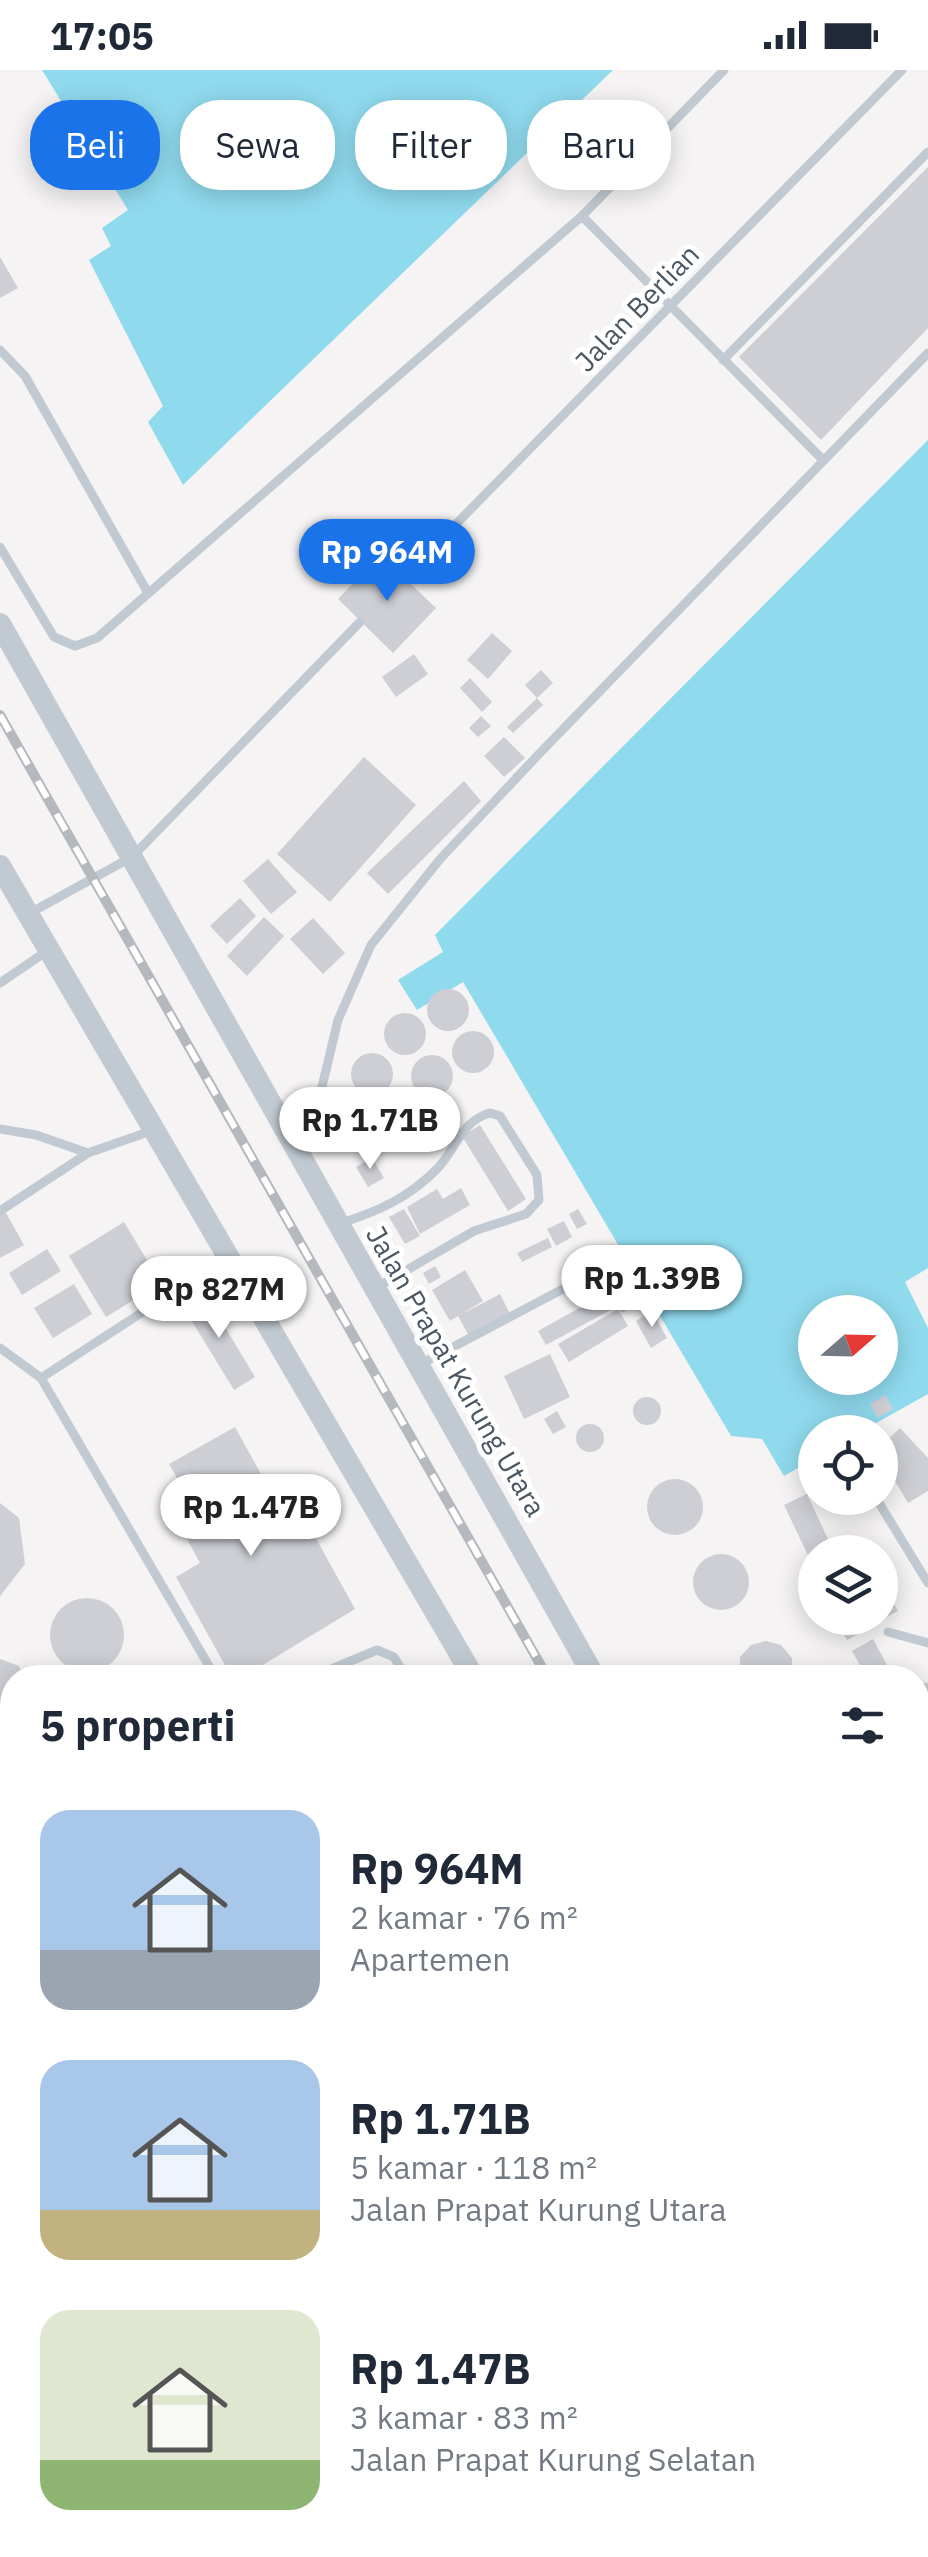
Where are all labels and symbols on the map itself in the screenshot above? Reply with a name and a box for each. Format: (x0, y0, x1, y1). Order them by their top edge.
street label: Jalan Berlian (566, 236, 707, 379)
pin: Rp 964M (295, 519, 479, 604)
pin: Rp 1.71B (267, 1087, 473, 1172)
street label: Jalan Prapat Kurung Utara (358, 1219, 555, 1523)
pin: Rp 1.39B (549, 1245, 755, 1330)
pin: Rp 827M (127, 1256, 311, 1341)
north arrow (798, 1295, 898, 1395)
pin: Rp 1.47B (148, 1474, 354, 1559)

